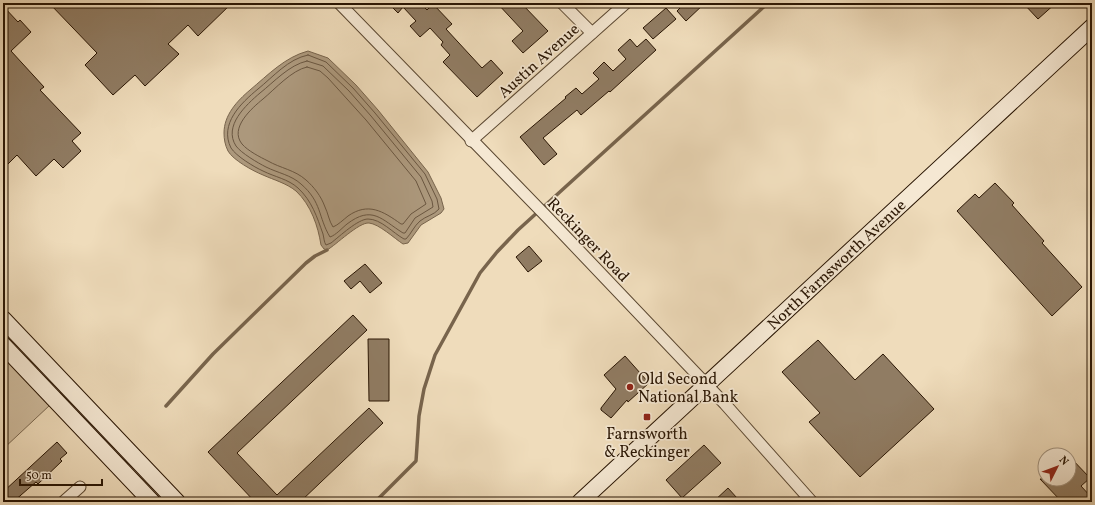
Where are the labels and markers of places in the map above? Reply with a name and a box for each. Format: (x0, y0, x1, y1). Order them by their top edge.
place label: Old Second National Bank (638, 369, 739, 409)
marker: Old Second National Bank (625, 382, 635, 392)
marker: Farnsworth & Reckinger (642, 412, 652, 422)
place label: Farnsworth & Reckinger (604, 424, 690, 464)

